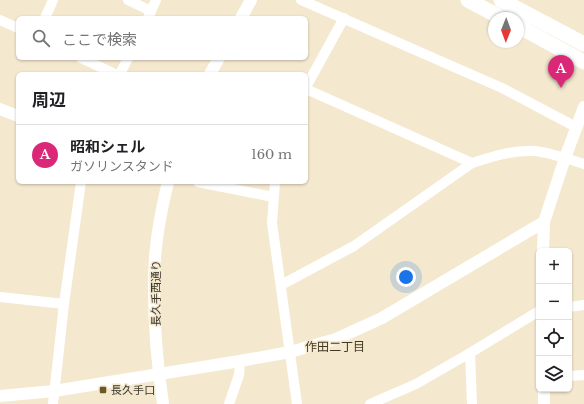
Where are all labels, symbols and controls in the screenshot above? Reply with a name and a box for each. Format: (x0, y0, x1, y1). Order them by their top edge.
north arrow (488, 12, 524, 48)
search box (16, 16, 308, 60)
icon: search (30, 27, 52, 49)
text: ここで検索 (62, 30, 137, 49)
pin: A (548, 55, 574, 88)
text: 周辺 (32, 90, 66, 111)
text: 昭和シェル (70, 137, 145, 156)
text: A (40, 146, 50, 163)
text: 160 m (251, 146, 292, 163)
text: ガソリンスタンド (70, 158, 174, 175)
map controls (536, 248, 572, 392)
button: + (536, 248, 572, 284)
street label: 長久手西通り (149, 260, 163, 326)
your location (396, 267, 416, 287)
button: − (536, 284, 572, 320)
button: locate (536, 320, 572, 356)
district label: 作田二丁目 (305, 339, 365, 354)
button: layers (536, 356, 572, 392)
place label: 長久手口 (111, 383, 155, 397)
marker: 長久手口 (98, 385, 108, 395)

